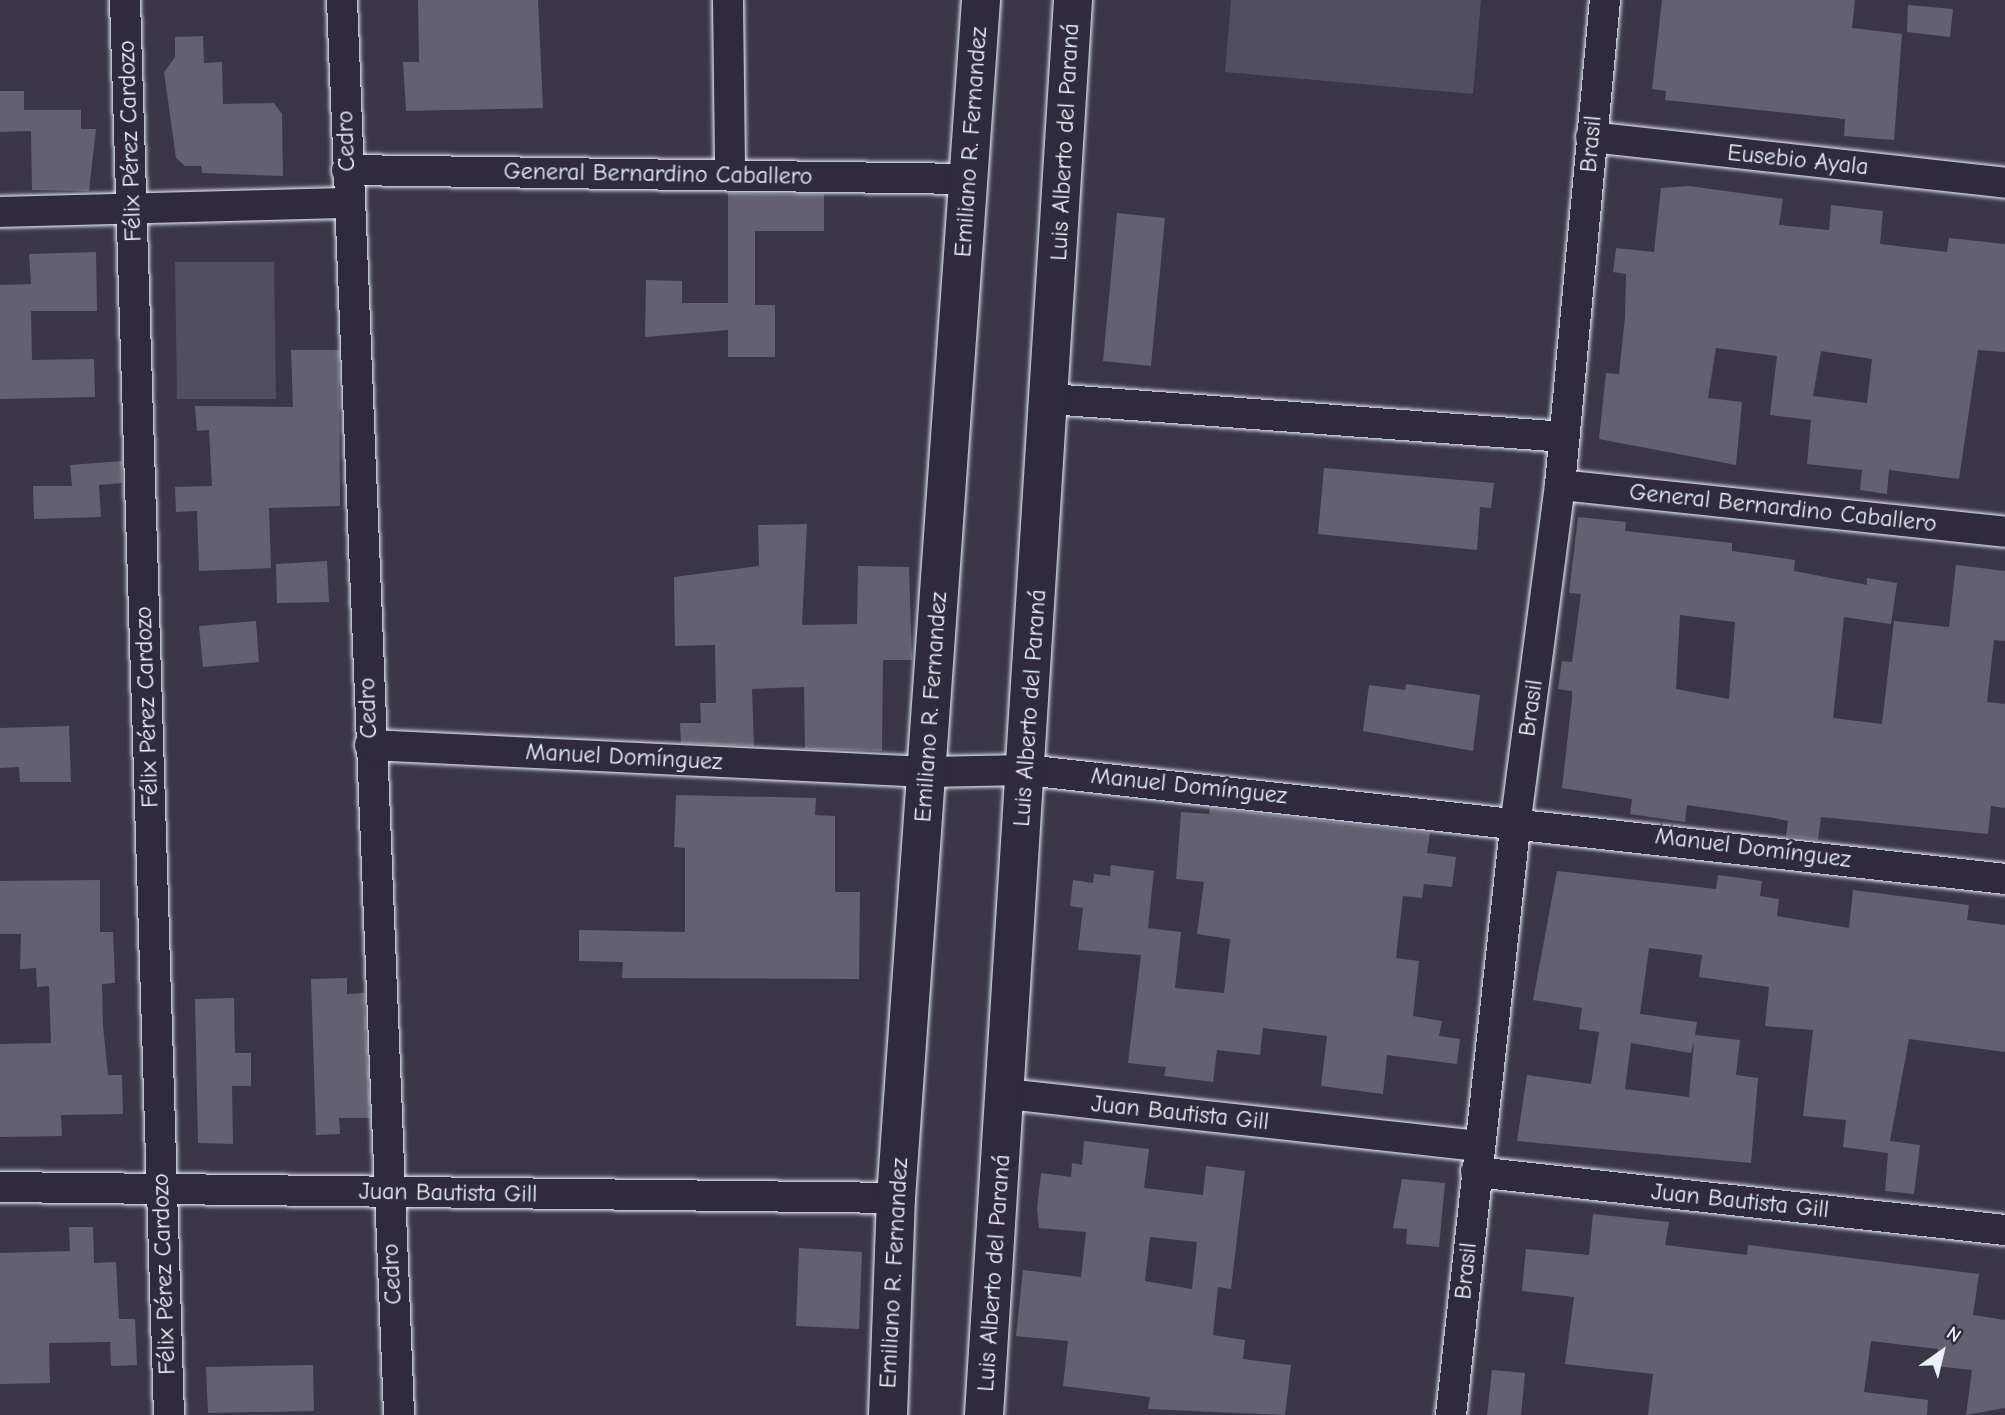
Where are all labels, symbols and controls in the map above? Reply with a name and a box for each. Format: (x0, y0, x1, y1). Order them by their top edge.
street label: Luis Alberto del Paraná (1044, 22, 1086, 262)
street label: Emiliano R. Fernandez (949, 26, 993, 258)
street label: Félix Pérez Cardozo (112, 40, 148, 242)
street label: Cedro (331, 110, 361, 172)
street label: Brasil (1574, 114, 1608, 174)
street label: Eusebio Ayala (1726, 138, 1870, 182)
street label: General Bernardino Caballero (503, 157, 813, 191)
street label: General Bernardino Caballero (1628, 478, 1938, 538)
street label: Luis Alberto del Paraná (1007, 588, 1053, 828)
street label: Emiliano R. Fernandez (909, 591, 953, 823)
street label: Félix Pérez Cardozo (129, 606, 165, 808)
street label: Cedro (353, 677, 383, 739)
street label: Brasil (1513, 678, 1549, 738)
street label: Manuel Domínguez (525, 737, 723, 777)
street label: Manuel Domínguez (1089, 761, 1289, 811)
street label: Manuel Domínguez (1653, 822, 1853, 874)
street label: Juan Bautista Gill (1090, 1089, 1270, 1137)
street label: Luis Alberto del Paraná (971, 1153, 1017, 1393)
street label: Emiliano R. Fernandez (874, 1157, 914, 1389)
street label: Félix Pérez Cardozo (146, 1173, 182, 1375)
street label: Juan Bautista Gill (359, 1177, 537, 1209)
street label: Juan Bautista Gill (1650, 1177, 1830, 1225)
street label: Brasil (1449, 1241, 1483, 1301)
street label: Cedro (376, 1243, 408, 1305)
north arrow (1907, 1317, 1977, 1387)
text: N (1942, 1322, 1965, 1347)

